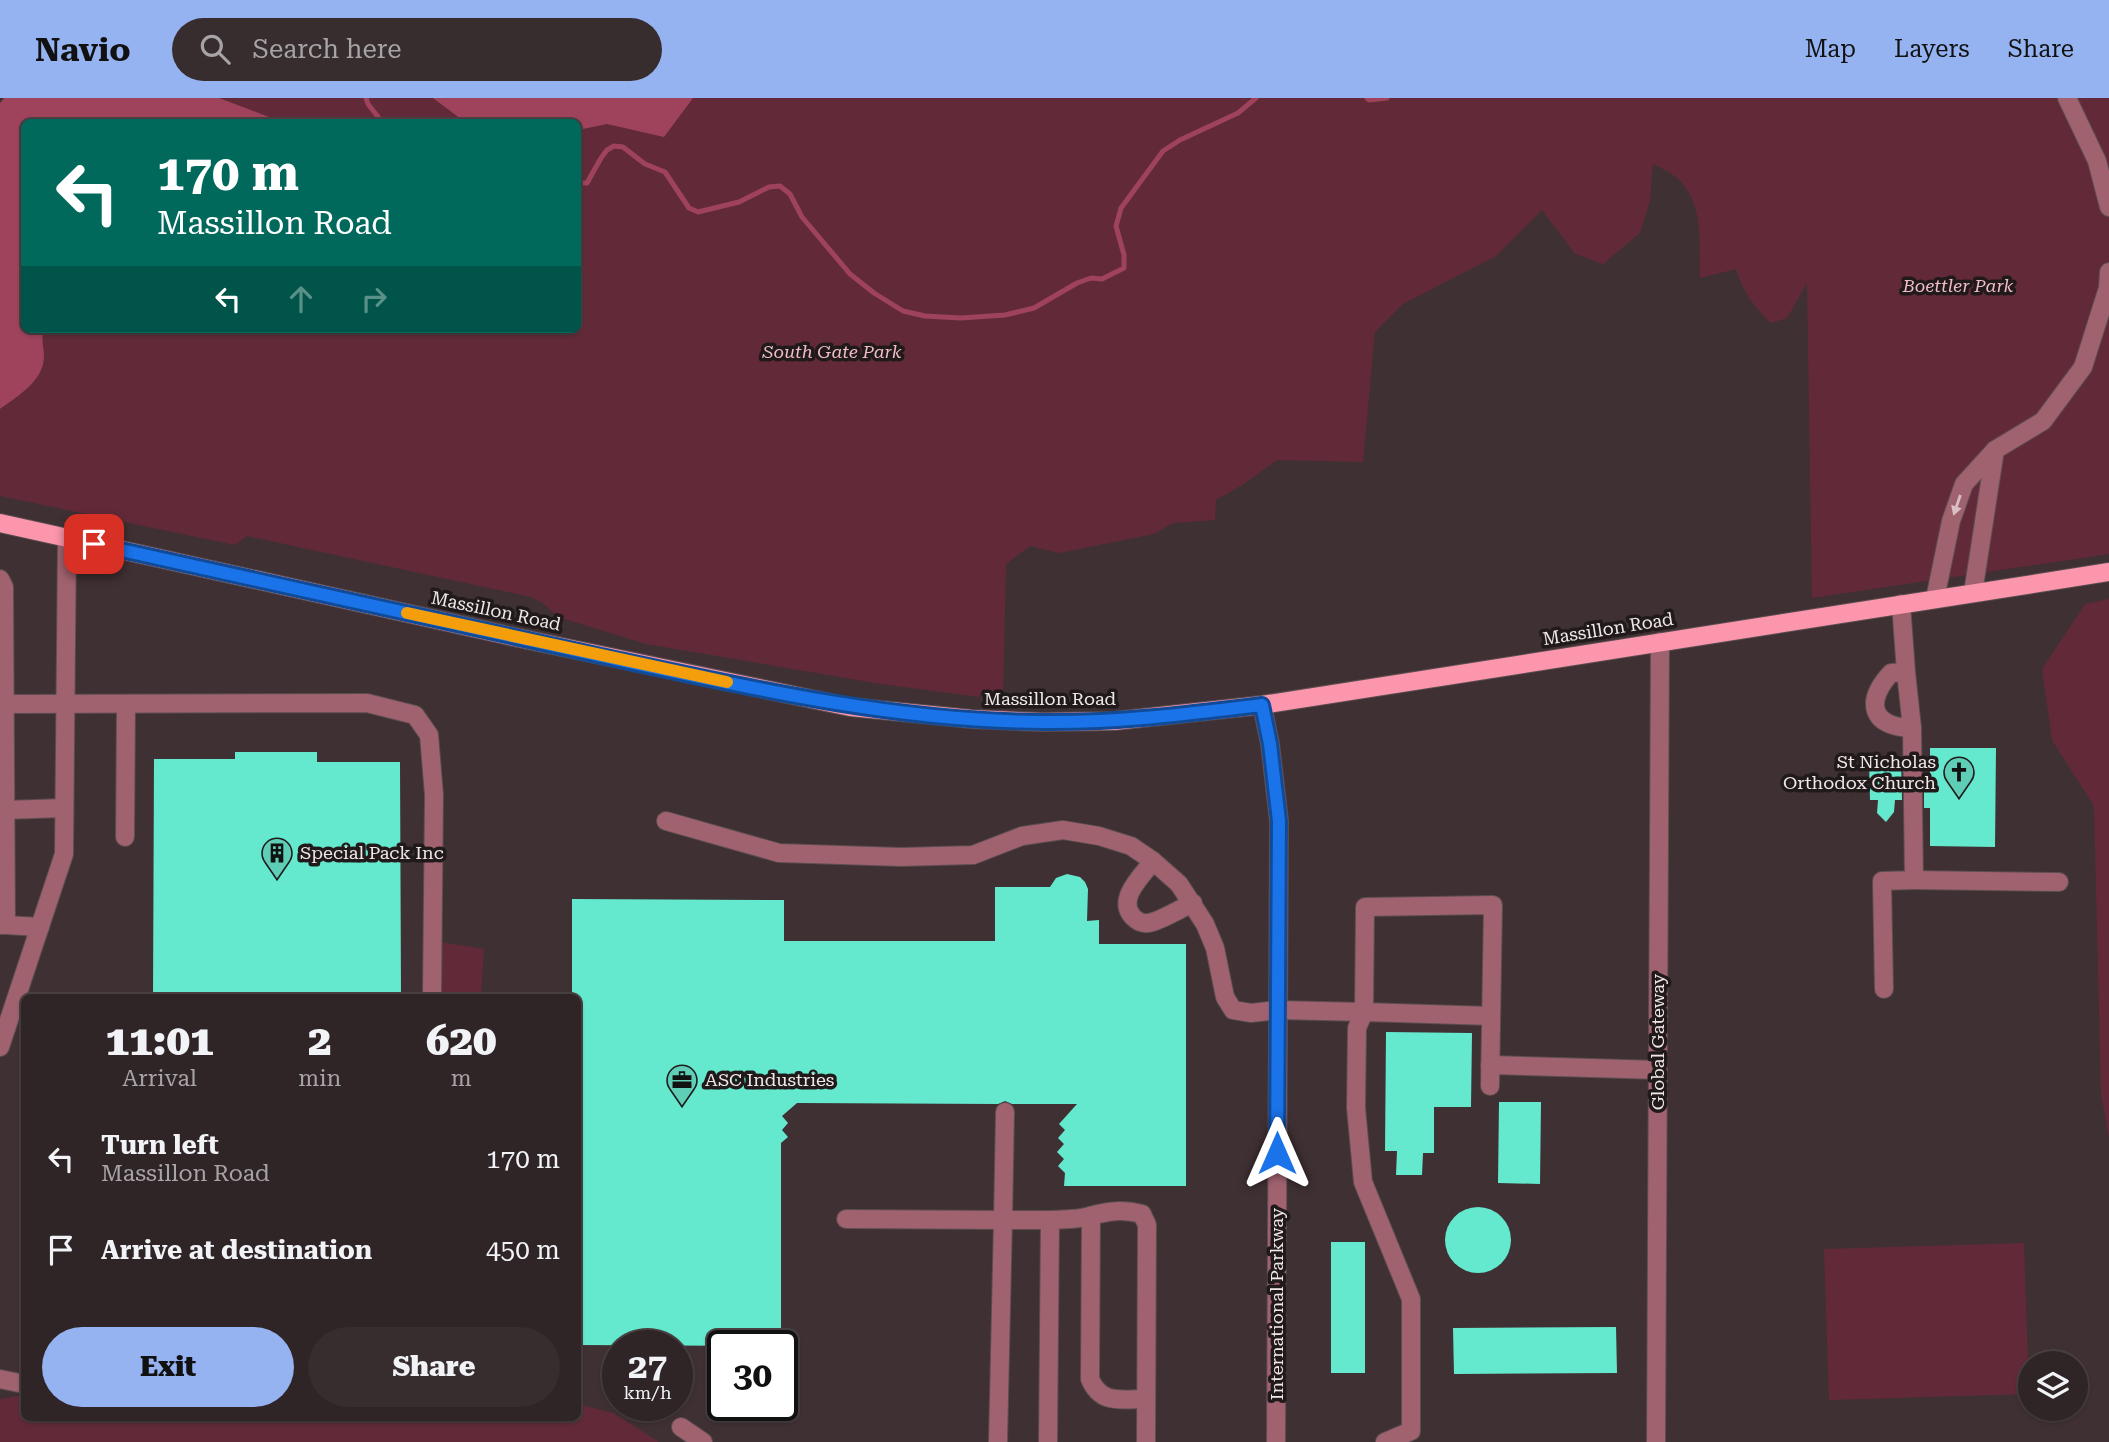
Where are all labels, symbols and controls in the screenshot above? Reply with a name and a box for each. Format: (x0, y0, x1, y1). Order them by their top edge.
search box (172, 18, 662, 81)
text: Navio (35, 30, 130, 69)
icon: search (196, 30, 234, 68)
text: Search here (252, 34, 401, 64)
text: Map (1805, 35, 1856, 63)
text: Layers (1894, 35, 1970, 63)
text: Share (2008, 35, 2074, 63)
text: 170 m (157, 145, 299, 202)
icon: left (42, 147, 133, 238)
text: Massillon Road (157, 204, 392, 242)
park label: Boettler Park (1902, 275, 2014, 296)
icon: left (209, 280, 247, 318)
icon: ahead (282, 280, 320, 318)
icon: right (355, 280, 393, 318)
park label: South Gate Park (762, 341, 902, 362)
one-way arrow (1951, 494, 1962, 515)
pin (64, 514, 124, 574)
icon: arrive (75, 525, 113, 563)
street label: Massillon Road (429, 587, 563, 635)
street label: Massillon Road (1541, 608, 1675, 649)
street label: Massillon Road (984, 688, 1116, 709)
place label: St Nicholas Orthodox Church (1783, 751, 1936, 793)
church icon: St Nicholas Orthodox Church (1942, 755, 1976, 799)
building icon: Special Pack Inc (260, 836, 294, 880)
place label: Special Pack Inc (300, 842, 444, 863)
street label: Global Gateway (1647, 973, 1668, 1110)
text: 11:01 (106, 1016, 214, 1065)
text: 2 (308, 1016, 332, 1065)
text: 620 (426, 1016, 496, 1065)
office icon: ASC Industries (665, 1063, 699, 1107)
text: Arrival (122, 1065, 197, 1092)
text: min (298, 1065, 341, 1092)
text: m (451, 1065, 472, 1092)
place label: ASC Industries (705, 1069, 834, 1090)
position arrow (1240, 1116, 1314, 1190)
text: Turn left (101, 1130, 219, 1160)
icon: left (42, 1140, 80, 1178)
text: 170 m (486, 1144, 560, 1174)
text: Massillon Road (101, 1160, 270, 1187)
street label: International Parkway (1266, 1207, 1287, 1400)
icon: arrive (42, 1231, 80, 1269)
text: Arrive at destination (101, 1235, 372, 1265)
text: 450 m (486, 1235, 560, 1265)
button: Exit (42, 1327, 294, 1407)
button: Share (308, 1327, 560, 1407)
speed limit sign: 30 (707, 1330, 798, 1421)
text: 27 (628, 1346, 667, 1387)
map controls (2018, 1351, 2088, 1421)
button: layers (2018, 1351, 2088, 1421)
text: km/h (623, 1382, 672, 1403)

